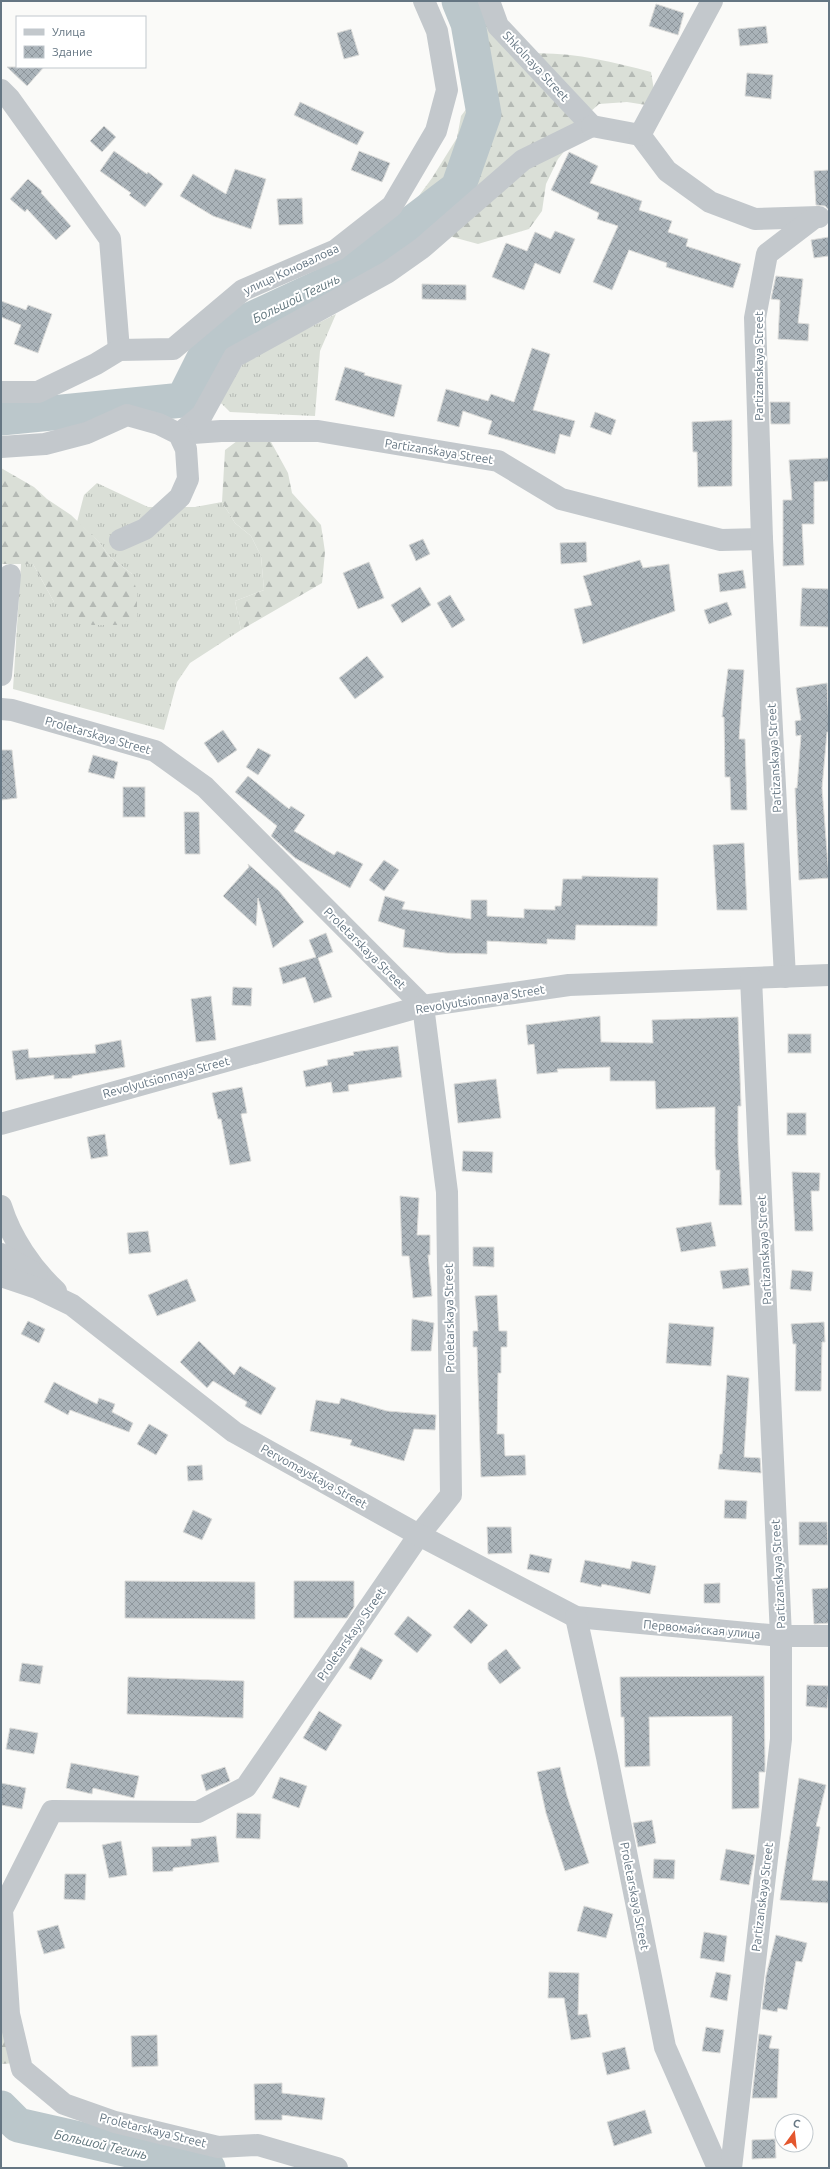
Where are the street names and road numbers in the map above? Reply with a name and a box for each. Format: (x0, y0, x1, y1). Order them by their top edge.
street label: Shkolnaya Street (500, 29, 572, 104)
street label: улица Коновалова (241, 241, 341, 297)
street label: Partizanskaya Street (752, 311, 765, 421)
street label: Partizanskaya Street (384, 436, 494, 466)
street label: Partizanskaya Street (765, 703, 783, 813)
street label: Proletarskaya Street (44, 714, 153, 756)
street label: Proletarskaya Street (322, 905, 409, 992)
street label: Revolyutsionnaya Street (414, 982, 546, 1016)
street label: Revolyutsionnaya Street (101, 1054, 231, 1100)
street label: Partizanskaya Street (755, 1195, 773, 1305)
street label: Proletarskaya Street (442, 1263, 456, 1373)
street label: Pervomayskaya Street (259, 1441, 369, 1511)
street label: Partizanskaya Street (769, 1519, 787, 1629)
street label: Proletarskaya Street (314, 1585, 388, 1683)
street label: Первомайская улица (643, 1617, 761, 1641)
street label: Proletarskaya Street (618, 1841, 652, 1951)
street label: Partizanskaya Street (749, 1842, 775, 1952)
street label: Proletarskaya Street (98, 2110, 208, 2150)

